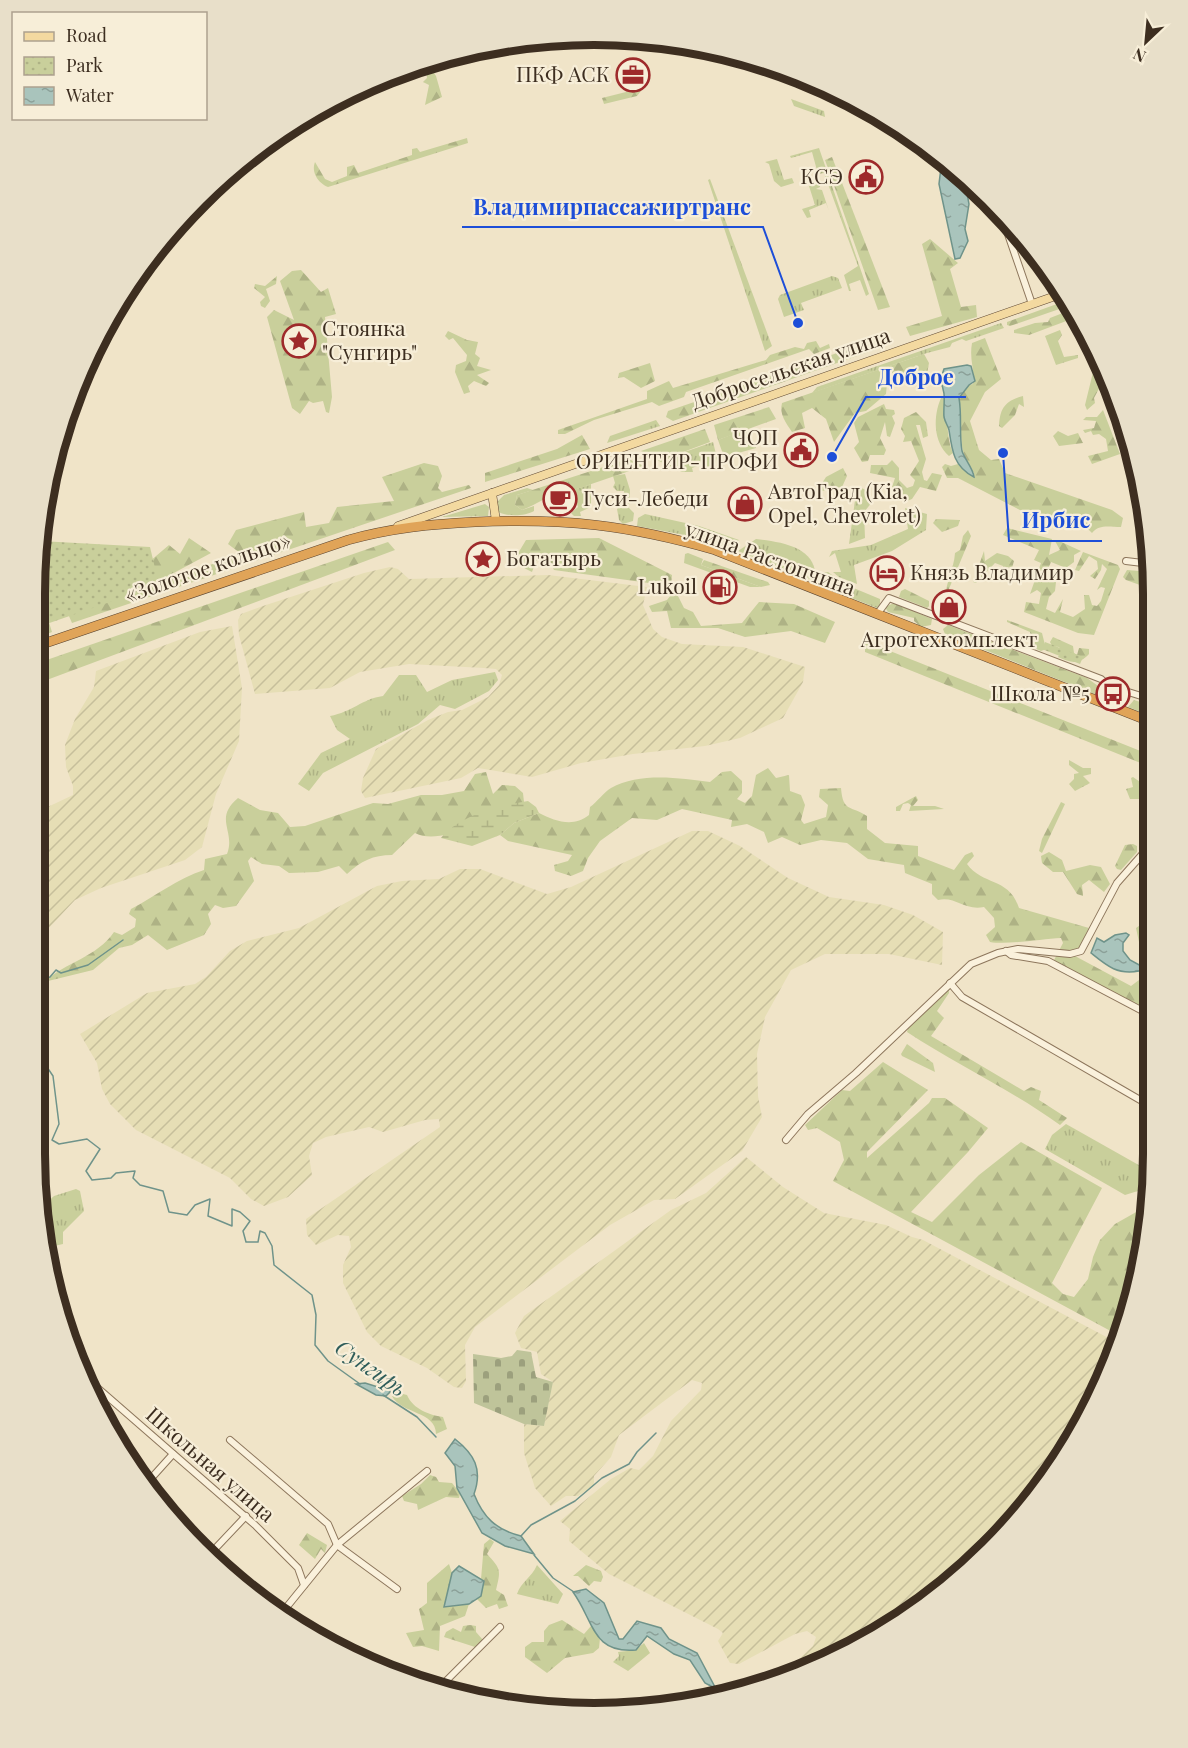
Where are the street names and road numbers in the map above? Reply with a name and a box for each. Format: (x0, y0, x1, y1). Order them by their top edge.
street label: Добросельская улица (687, 320, 894, 414)
street label: улица Растопчина (681, 513, 860, 601)
street label: «Золотое кольцо» (121, 525, 294, 608)
street label: Школьная улица (141, 1400, 282, 1528)

